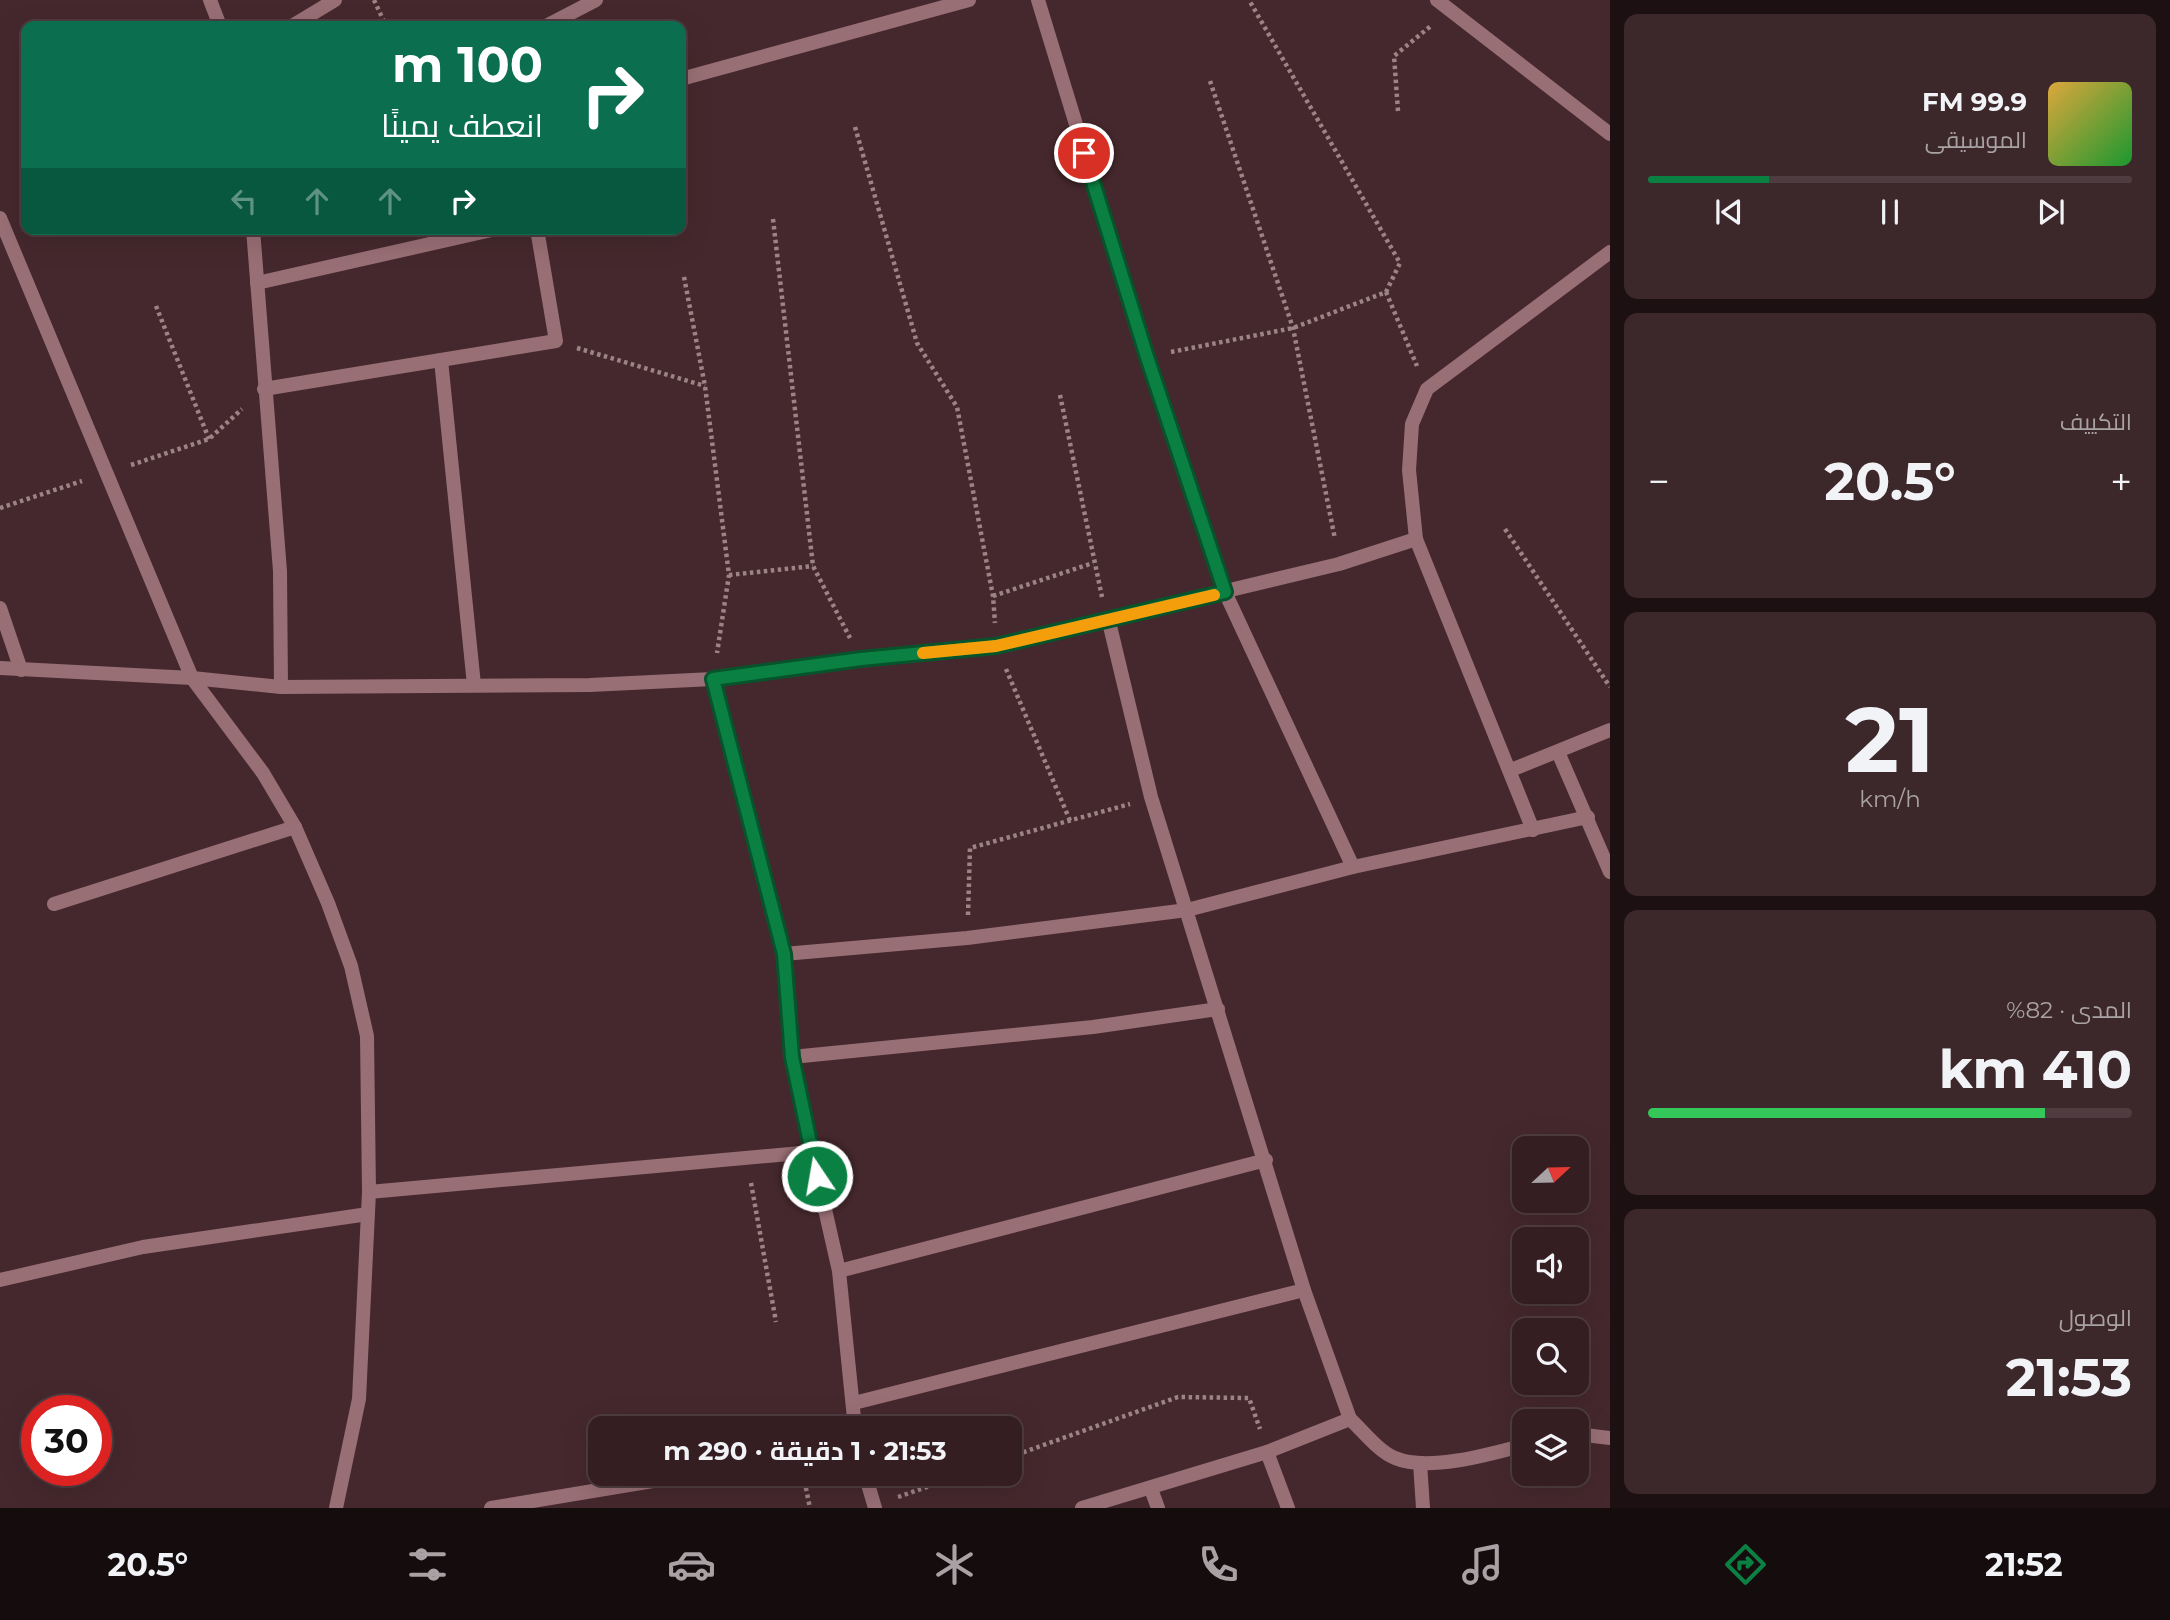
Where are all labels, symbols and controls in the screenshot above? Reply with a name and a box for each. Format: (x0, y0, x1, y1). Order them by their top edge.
text: 100 m (392, 35, 543, 94)
icon: right (567, 49, 658, 140)
text: 99.9 FM (1922, 86, 2027, 118)
text: انعطف يمينًا (381, 106, 543, 145)
pin (1054, 123, 1114, 183)
text: الموسيقى (1925, 126, 2027, 154)
icon: arrive (1065, 134, 1103, 172)
icon: left (225, 182, 263, 220)
icon: ahead (298, 182, 336, 220)
icon: ahead (371, 182, 409, 220)
icon: right (444, 182, 482, 220)
icon: previous (1710, 193, 1748, 231)
icon: pause (1871, 193, 1909, 231)
icon: next (2032, 193, 2070, 231)
text: التكييف (2060, 408, 2132, 436)
text: 20.5° (1824, 450, 1956, 513)
text: − (1648, 458, 1670, 505)
text: + (2110, 458, 2132, 505)
text: 21 (1845, 684, 1935, 795)
text: km/h (1859, 785, 1921, 813)
text: المدى · 82% (2006, 996, 2132, 1024)
text: 410 km (1939, 1038, 2132, 1101)
north arrow (1512, 1136, 1589, 1213)
map controls (1512, 1136, 1589, 1486)
position arrow (780, 1139, 854, 1213)
button: sound (1512, 1227, 1589, 1304)
text: الوصول (2059, 1304, 2132, 1332)
button: search (1512, 1318, 1589, 1395)
text: 21:53 (2006, 1346, 2132, 1409)
speed limit sign: 30 (21, 1395, 112, 1486)
button: layers (1512, 1409, 1589, 1486)
text: 21:53 · 1 دقيقة · 290 m (663, 1435, 947, 1467)
icon: filters (403, 1540, 452, 1589)
icon: car (667, 1540, 716, 1589)
icon: climate (930, 1540, 979, 1589)
icon: phone (1194, 1540, 1243, 1589)
icon: music (1458, 1540, 1507, 1589)
icon: directions (1721, 1540, 1770, 1589)
text: 20.5° (107, 1545, 188, 1584)
text: 21:52 (1985, 1545, 2063, 1584)

